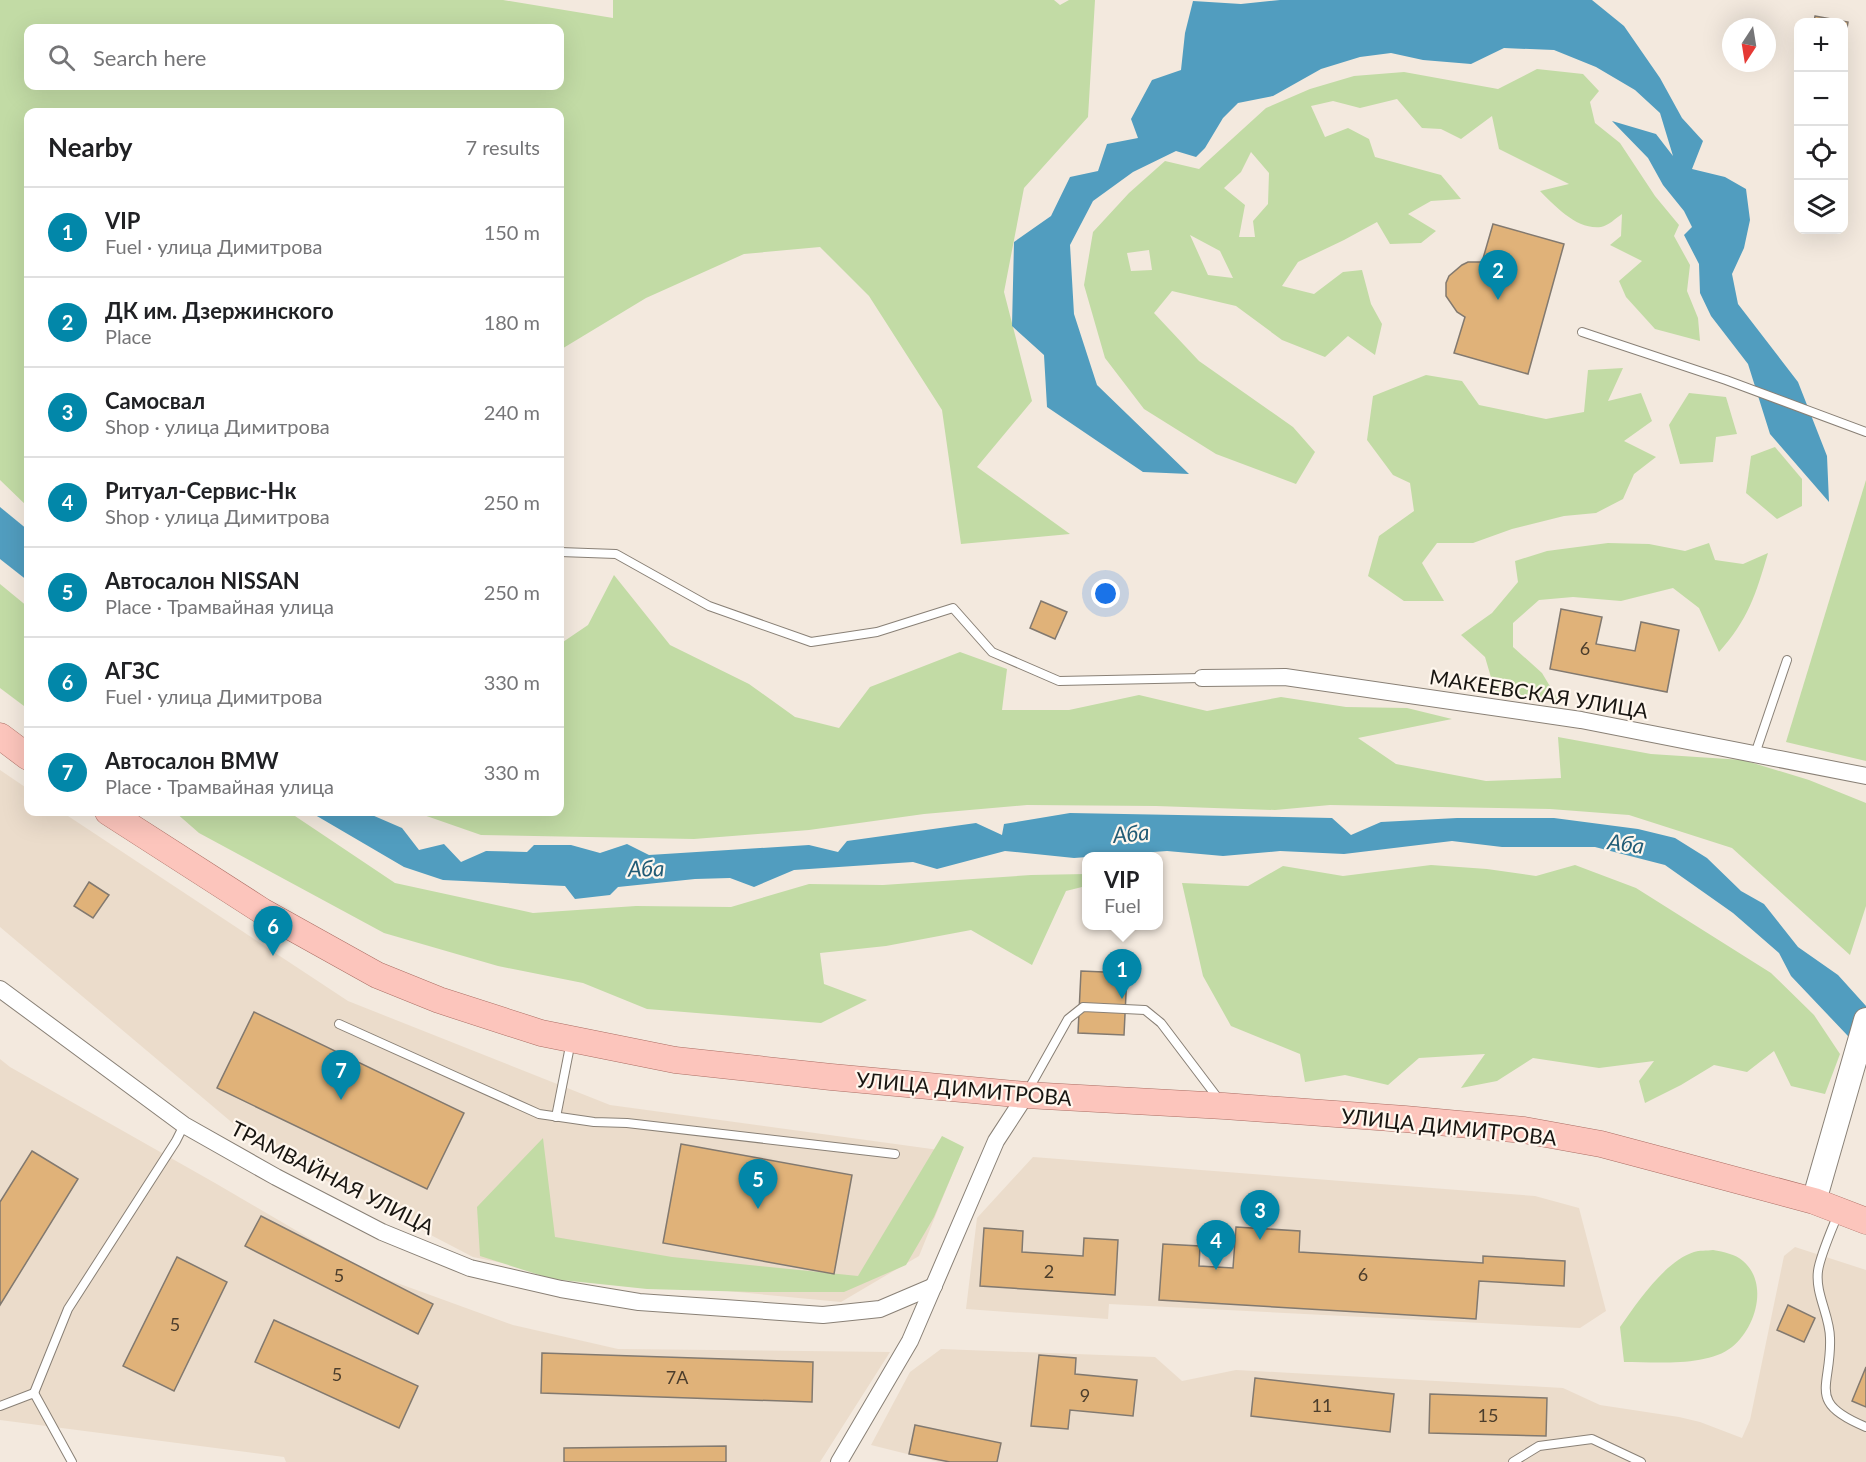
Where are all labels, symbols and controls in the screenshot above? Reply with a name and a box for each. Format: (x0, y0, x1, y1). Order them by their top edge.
north arrow (1722, 18, 1776, 72)
map controls (1794, 18, 1848, 234)
button: + (1794, 18, 1848, 72)
search box (24, 24, 564, 90)
icon: search (45, 41, 78, 74)
text: Search here (93, 44, 206, 71)
button: − (1794, 72, 1848, 126)
button: locate (1794, 126, 1848, 180)
text: Nearby (48, 131, 133, 163)
text: 7 results (465, 135, 540, 159)
button: layers (1794, 180, 1848, 234)
text: VIP (105, 207, 140, 234)
text: 1 (62, 220, 73, 244)
text: 150 m (484, 220, 540, 244)
text: Fuel · улица Димитрова (105, 234, 322, 258)
pin: 2 (1478, 250, 1518, 300)
text: ДК им. Дзержинского (105, 297, 334, 324)
text: 2 (62, 310, 73, 334)
text: 180 m (484, 310, 540, 334)
text: Place (105, 324, 152, 348)
text: Самосвал (105, 387, 205, 414)
text: 3 (62, 400, 73, 424)
text: 240 m (484, 400, 540, 424)
text: Shop · улица Димитрова (105, 414, 330, 438)
text: Ритуал-Сервис-Нк (105, 477, 296, 504)
text: 4 (62, 490, 73, 514)
text: 250 m (484, 490, 540, 514)
text: Shop · улица Димитрова (105, 504, 330, 528)
text: Автосалон NISSAN (105, 567, 300, 594)
your location (1091, 579, 1120, 608)
text: 5 (62, 580, 73, 604)
text: 250 m (484, 580, 540, 604)
text: Place · Трамвайная улица (105, 594, 334, 618)
house number: 6 (1580, 637, 1590, 659)
text: АГЗС (105, 657, 159, 684)
street label: МАКЕЕВСКАЯ УЛИЦА (1428, 663, 1651, 723)
text: 6 (62, 670, 73, 694)
text: 330 m (484, 670, 540, 694)
text: Fuel · улица Димитрова (105, 684, 322, 708)
text: Автосалон BMW (105, 747, 279, 774)
text: 7 (62, 760, 73, 784)
text: 330 m (484, 760, 540, 784)
text: Place · Трамвайная улица (105, 774, 334, 798)
water label: Аба (1111, 818, 1150, 848)
water label: Аба (1605, 827, 1646, 859)
popup (1082, 852, 1163, 930)
water label: Аба (627, 854, 664, 882)
text: VIP (1104, 866, 1139, 893)
text: Fuel (1104, 893, 1141, 917)
pin: 6 (254, 906, 292, 956)
pin: 1 (1102, 950, 1142, 999)
pin: 7 (322, 1050, 360, 1100)
street label: УЛИЦА ДИМИТРОВА (855, 1066, 1074, 1110)
street label: УЛИЦА ДИМИТРОВА (1340, 1102, 1559, 1150)
street label: ТРАМВАЙНАЯ УЛИЦА (227, 1115, 439, 1239)
pin: 5 (738, 1160, 777, 1209)
pin: 3 (1240, 1190, 1280, 1240)
pin: 4 (1196, 1220, 1236, 1270)
house number: 2 (1044, 1260, 1054, 1282)
house number: 6 (1358, 1263, 1368, 1285)
house number: 5 (334, 1264, 344, 1286)
house number: 5 (170, 1313, 180, 1335)
house number: 5 (332, 1363, 342, 1385)
house number: 7А (666, 1366, 689, 1388)
house number: 9 (1080, 1384, 1090, 1406)
house number: 11 (1312, 1394, 1332, 1416)
house number: 15 (1478, 1404, 1498, 1426)

